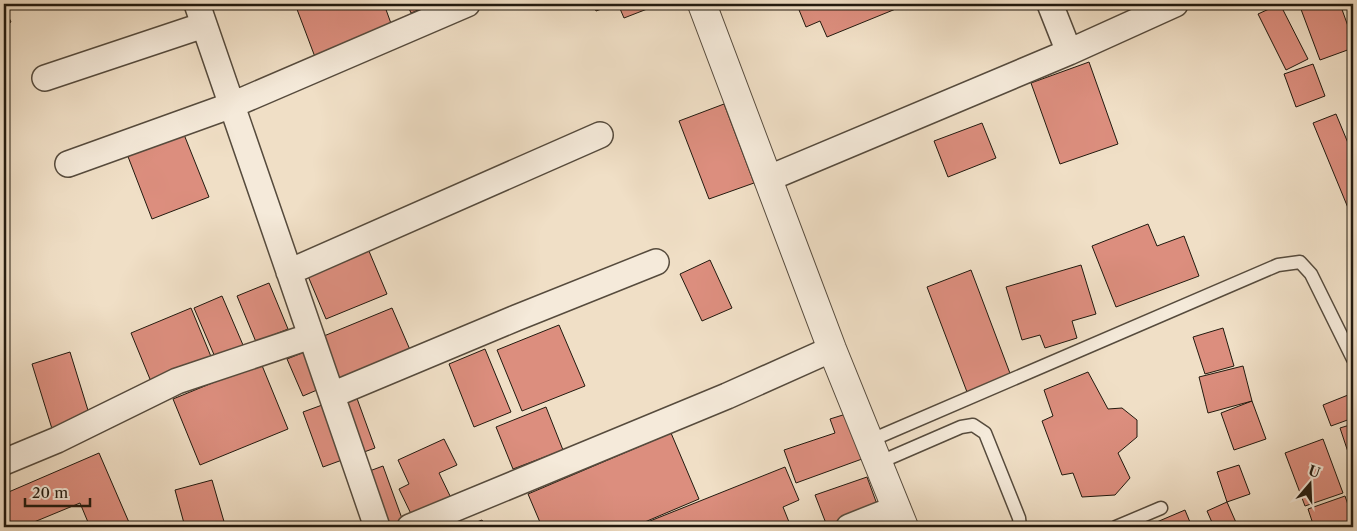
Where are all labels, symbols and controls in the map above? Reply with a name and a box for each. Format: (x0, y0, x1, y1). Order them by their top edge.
north arrow (1284, 458, 1334, 508)
text: U (1306, 461, 1323, 482)
scale bar (25, 476, 90, 508)
text: 20 m (32, 483, 68, 502)

